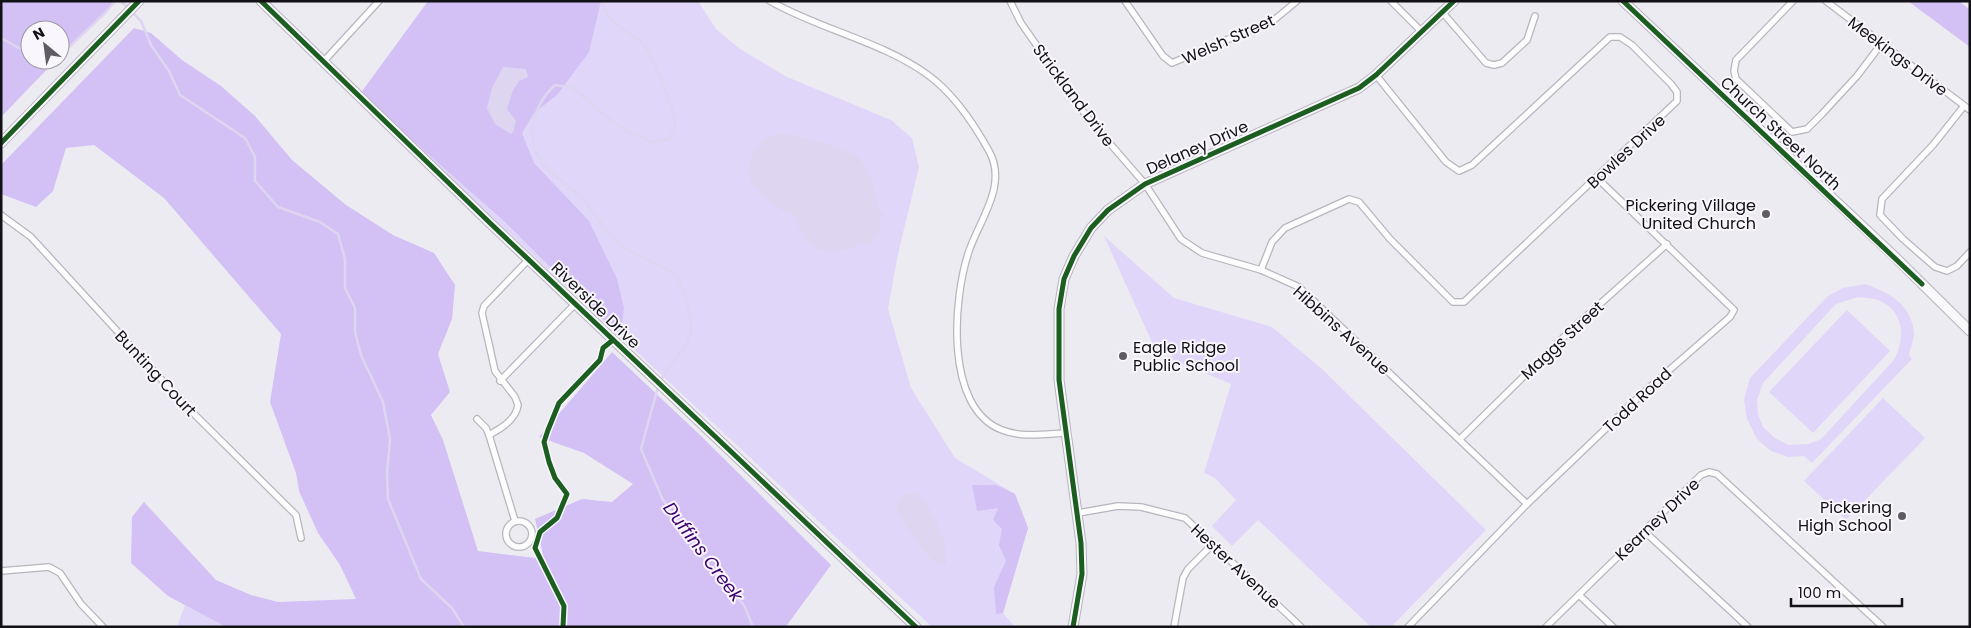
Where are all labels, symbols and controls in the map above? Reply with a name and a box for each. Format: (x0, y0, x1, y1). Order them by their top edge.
street label: Welsh Street (1178, 9, 1278, 70)
street label: Meekings Drive (1843, 11, 1952, 102)
north arrow (20, 20, 70, 70)
text: N (29, 22, 48, 45)
street label: Strickland Drive (1027, 39, 1120, 152)
street label: Church Street North (1715, 71, 1846, 196)
street label: Bowles Drive (1582, 109, 1671, 194)
street label: Delaney Drive (1142, 115, 1252, 180)
place label: Pickering Village United Church (1626, 194, 1756, 235)
marker: Pickering Village United Church (1760, 208, 1772, 220)
street label: Riverside Drive (546, 257, 645, 354)
street label: Hibbins Avenue (1288, 280, 1395, 380)
street label: Maggs Street (1516, 296, 1609, 385)
street label: Bunting Court (110, 325, 202, 422)
place label: Eagle Ridge Public School (1133, 336, 1239, 377)
marker: Eagle Ridge Public School (1117, 350, 1129, 362)
street label: Todd Road (1598, 362, 1677, 438)
street label: Kearney Drive (1610, 473, 1705, 566)
place label: Pickering High School (1798, 496, 1892, 537)
water label: Duffins Creek (658, 497, 750, 607)
marker: Pickering High School (1896, 510, 1908, 522)
street label: Hester Avenue (1186, 519, 1286, 614)
scale bar (1791, 576, 1902, 608)
text: 100 m (1798, 582, 1841, 603)

